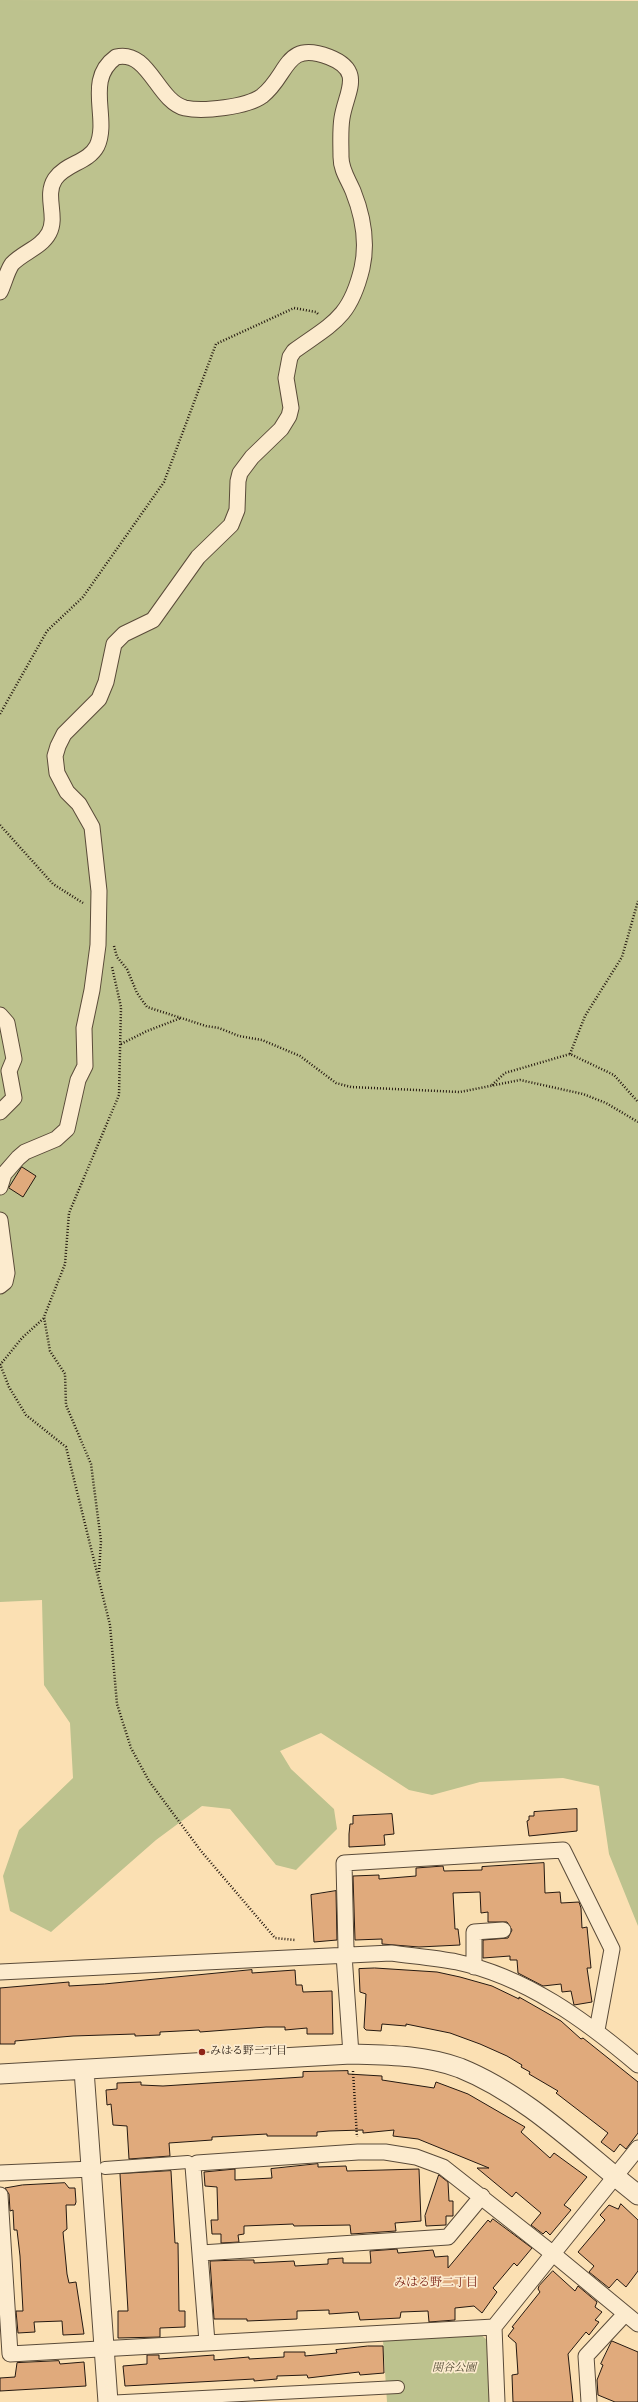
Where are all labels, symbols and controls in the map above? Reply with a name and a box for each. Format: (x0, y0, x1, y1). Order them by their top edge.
place label: みはる野二丁目 (210, 2045, 287, 2059)
marker: みはる野二丁目 (197, 2047, 207, 2057)
district label: みはる野二丁目 (394, 2277, 478, 2291)
park label: 関谷公園 (432, 2362, 476, 2376)

